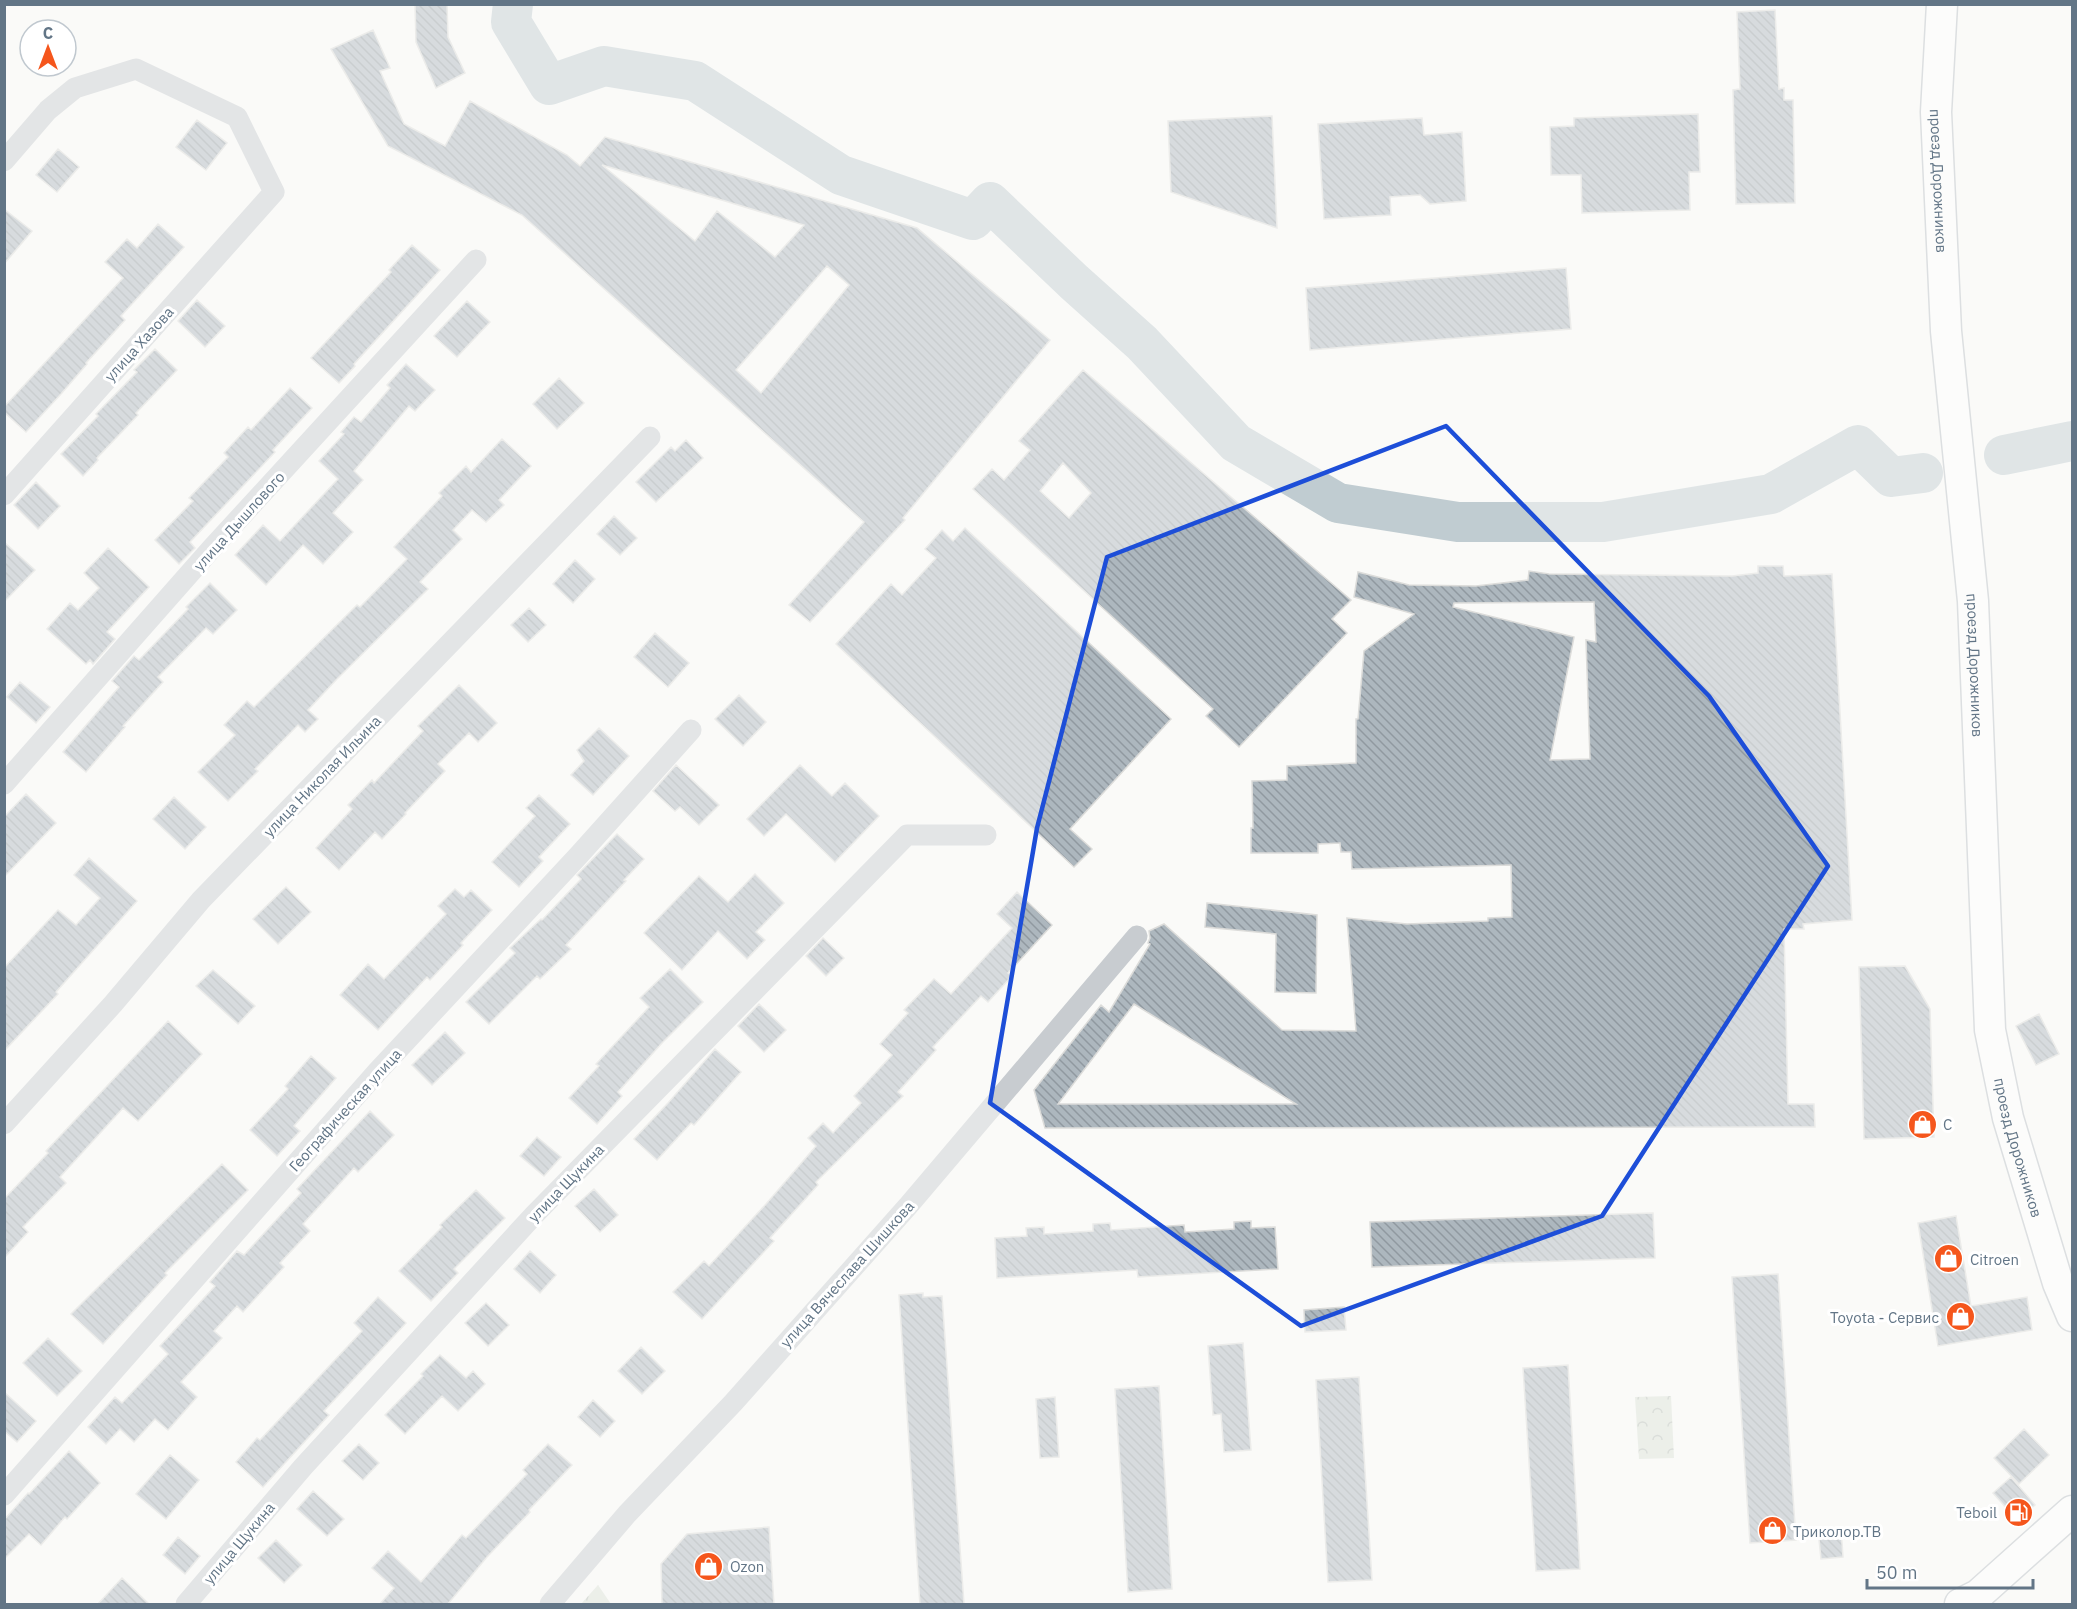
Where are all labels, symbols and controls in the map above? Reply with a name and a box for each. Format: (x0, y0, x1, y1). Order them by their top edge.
north arrow (18, 18, 78, 78)
text: С (43, 23, 53, 43)
street label: проезд Дорожников (1926, 108, 1952, 253)
street label: улица Хазова (100, 303, 178, 385)
street label: улица Дышлового (189, 467, 289, 575)
street label: проезд Дорожников (1963, 592, 1988, 738)
street label: улица Николая Ильина (259, 711, 385, 841)
street label: Географическая улица (285, 1045, 405, 1175)
street label: проезд Дорожников (1990, 1076, 2047, 1219)
shop icon: С (1906, 1108, 1938, 1140)
place label: С (1943, 1115, 1952, 1134)
street label: улица Щукина (524, 1140, 608, 1226)
street label: улица Вячеслава Шишкова (776, 1197, 918, 1351)
shop icon: Citroen (1933, 1243, 1965, 1275)
place label: Citroen (1970, 1250, 2019, 1269)
shop icon: Toyota - Сервис (1944, 1301, 1976, 1333)
place label: Toyota - Сервис (1830, 1308, 1939, 1327)
fuel station icon: Teboil (2002, 1496, 2034, 1528)
street label: улица Щукина (199, 1498, 279, 1588)
place label: Teboil (1956, 1503, 1997, 1522)
shop icon: Триколор.ТВ (1756, 1515, 1788, 1547)
place label: Триколор.ТВ (1793, 1522, 1881, 1541)
shop icon: Ozon (693, 1550, 725, 1582)
scale bar (1867, 1552, 2034, 1590)
place label: Ozon (730, 1557, 764, 1576)
text: 50 m (1876, 1561, 1918, 1584)

